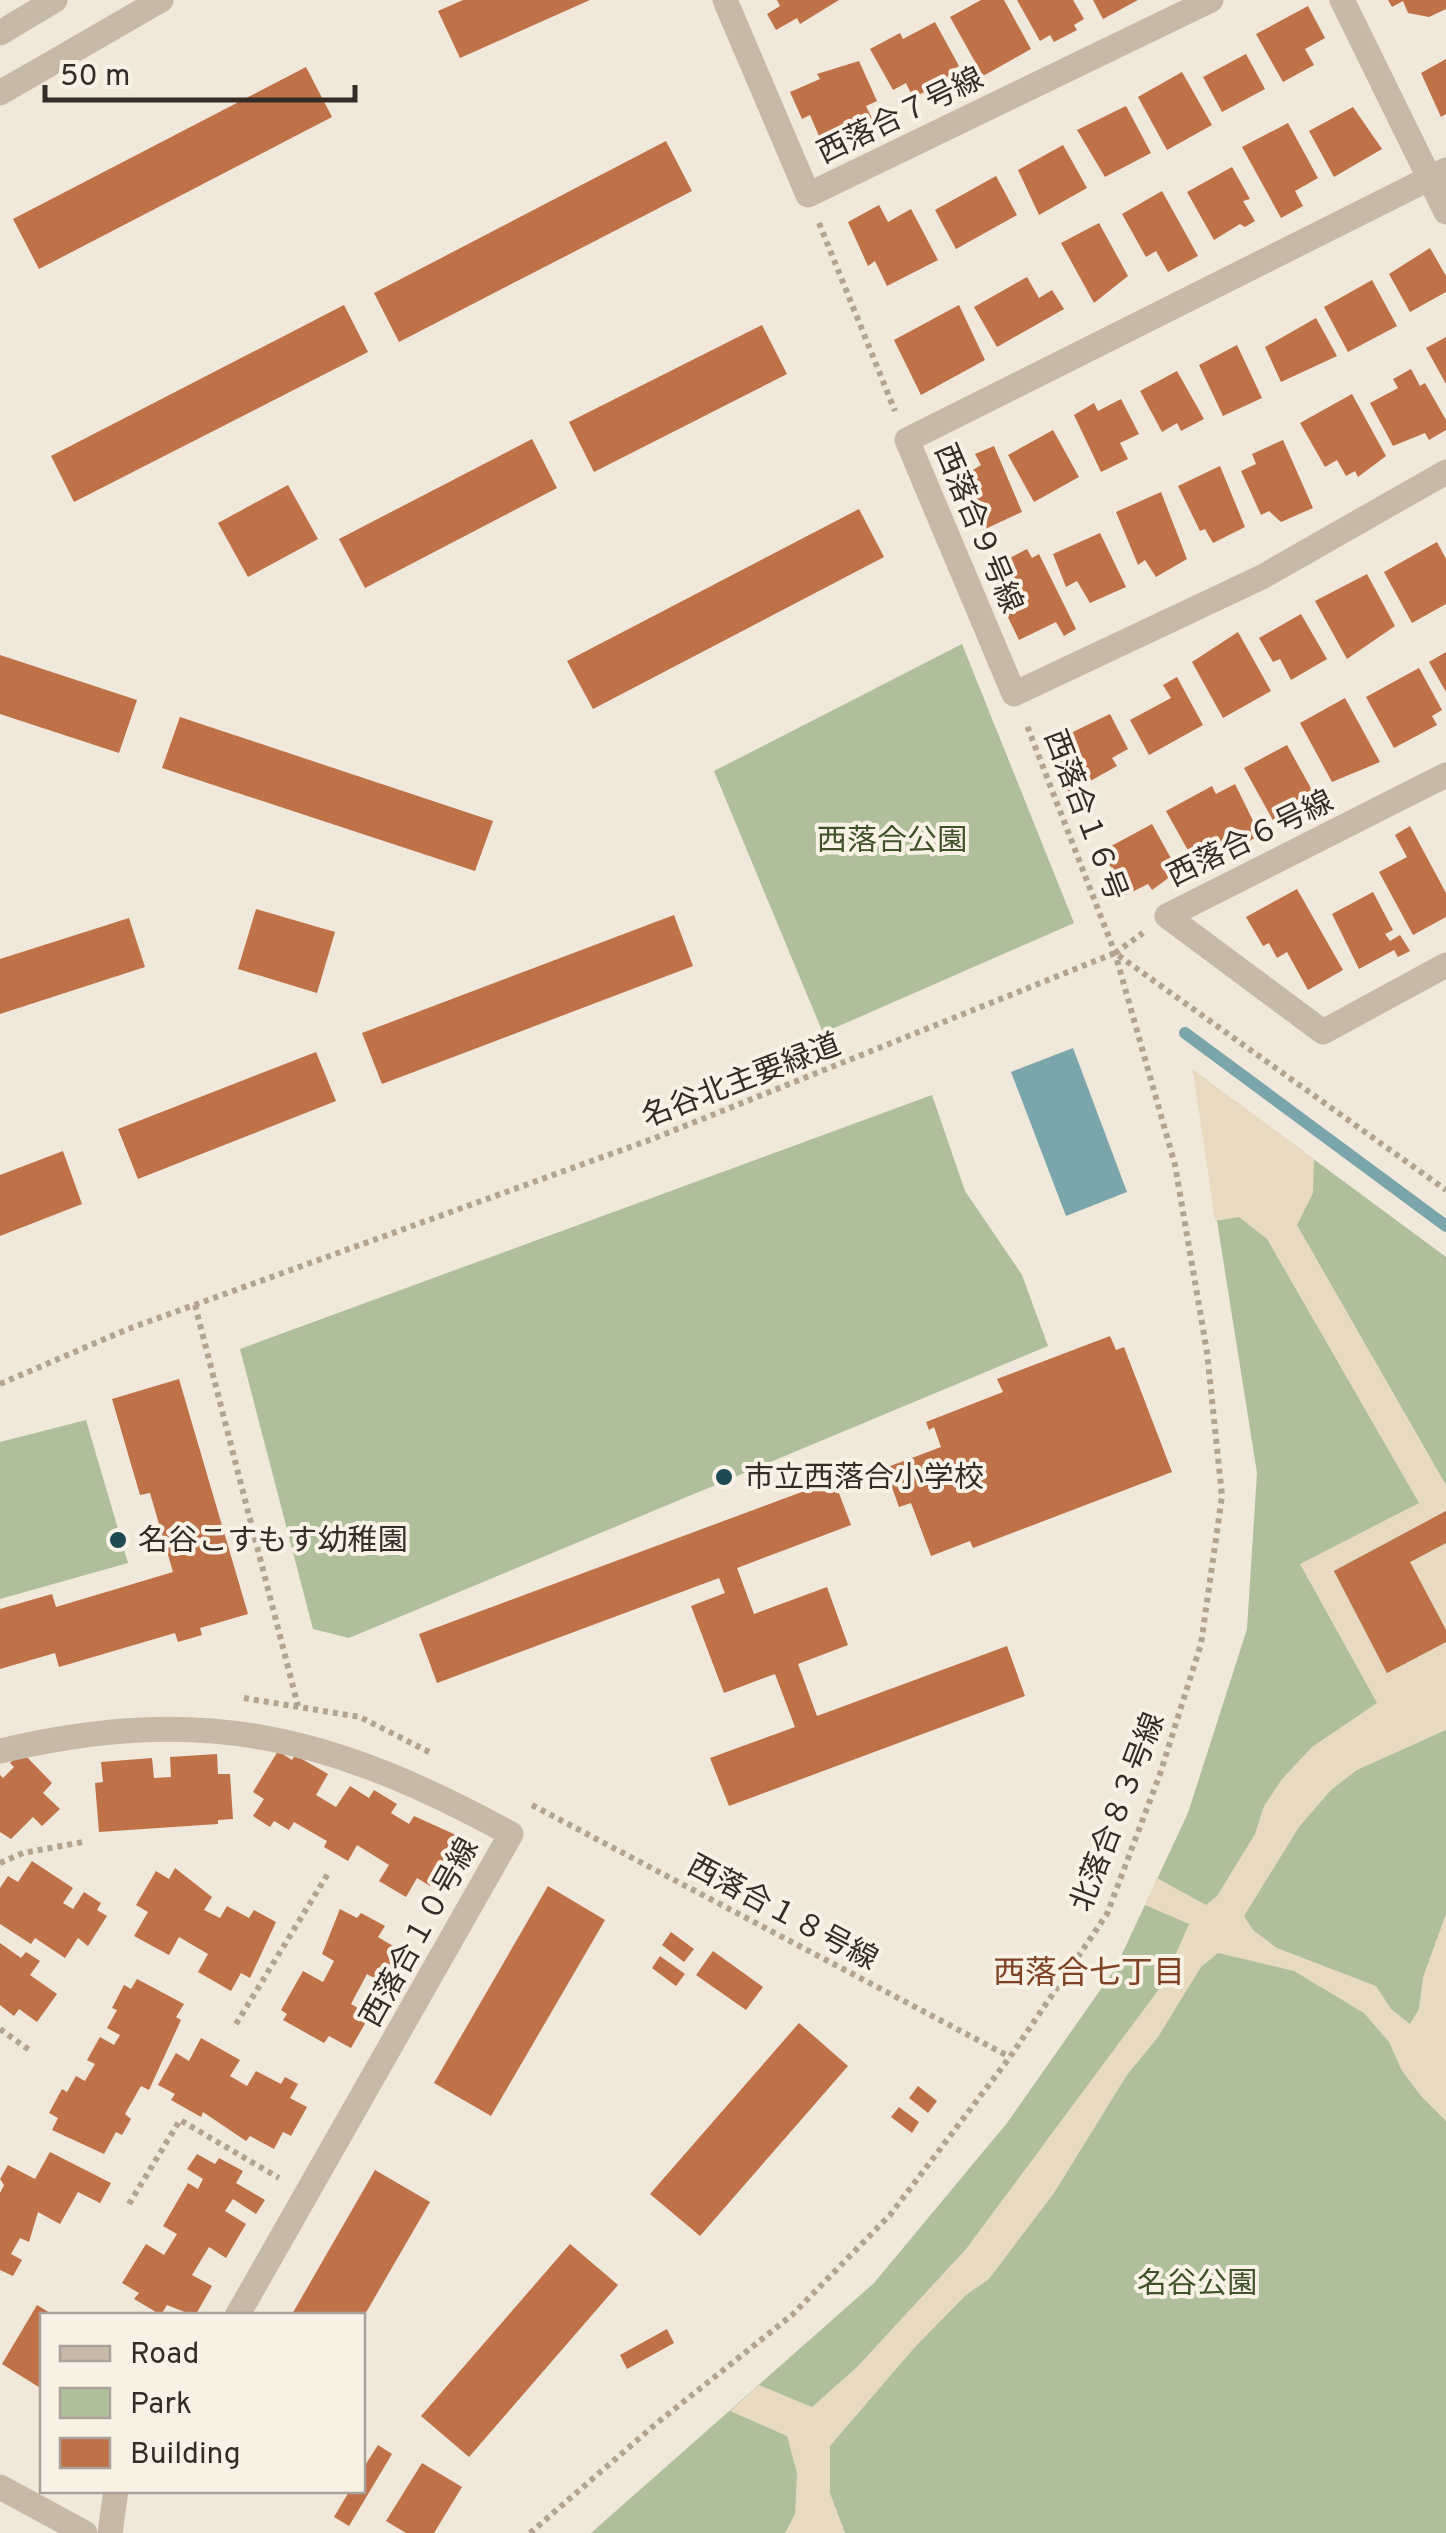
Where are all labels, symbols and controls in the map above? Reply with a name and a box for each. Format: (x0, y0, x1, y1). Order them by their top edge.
scale bar (45, 40, 355, 102)
text: 50 m (60, 59, 130, 96)
street label: 西落合７号線 (812, 61, 990, 173)
street label: 西落合９号線 (925, 439, 1029, 619)
street label: 西落合１６号 (1034, 725, 1133, 907)
street label: 西落合６号線 (1162, 784, 1340, 896)
park label: 西落合公園 (817, 824, 967, 861)
street label: 名谷北主要緑道 (637, 1027, 847, 1137)
place label: 市立西落合小学校 (744, 1461, 984, 1498)
marker: 市立西落合小学校 (713, 1466, 735, 1488)
place label: 名谷こすもす幼稚園 (138, 1524, 407, 1561)
marker: 名谷こすもす幼稚園 (107, 1529, 129, 1551)
street label: 北落合８３号線 (1064, 1708, 1174, 1918)
street label: 西落合１０号線 (354, 1832, 488, 2034)
street label: 西落合１８号線 (680, 1849, 883, 1980)
district label: 西落合七丁目 (993, 1955, 1185, 1995)
park label: 名谷公園 (1137, 2267, 1257, 2304)
legend (40, 2313, 365, 2493)
text: Road (130, 2337, 199, 2374)
text: Park (130, 2387, 192, 2424)
text: Building (130, 2437, 241, 2474)

